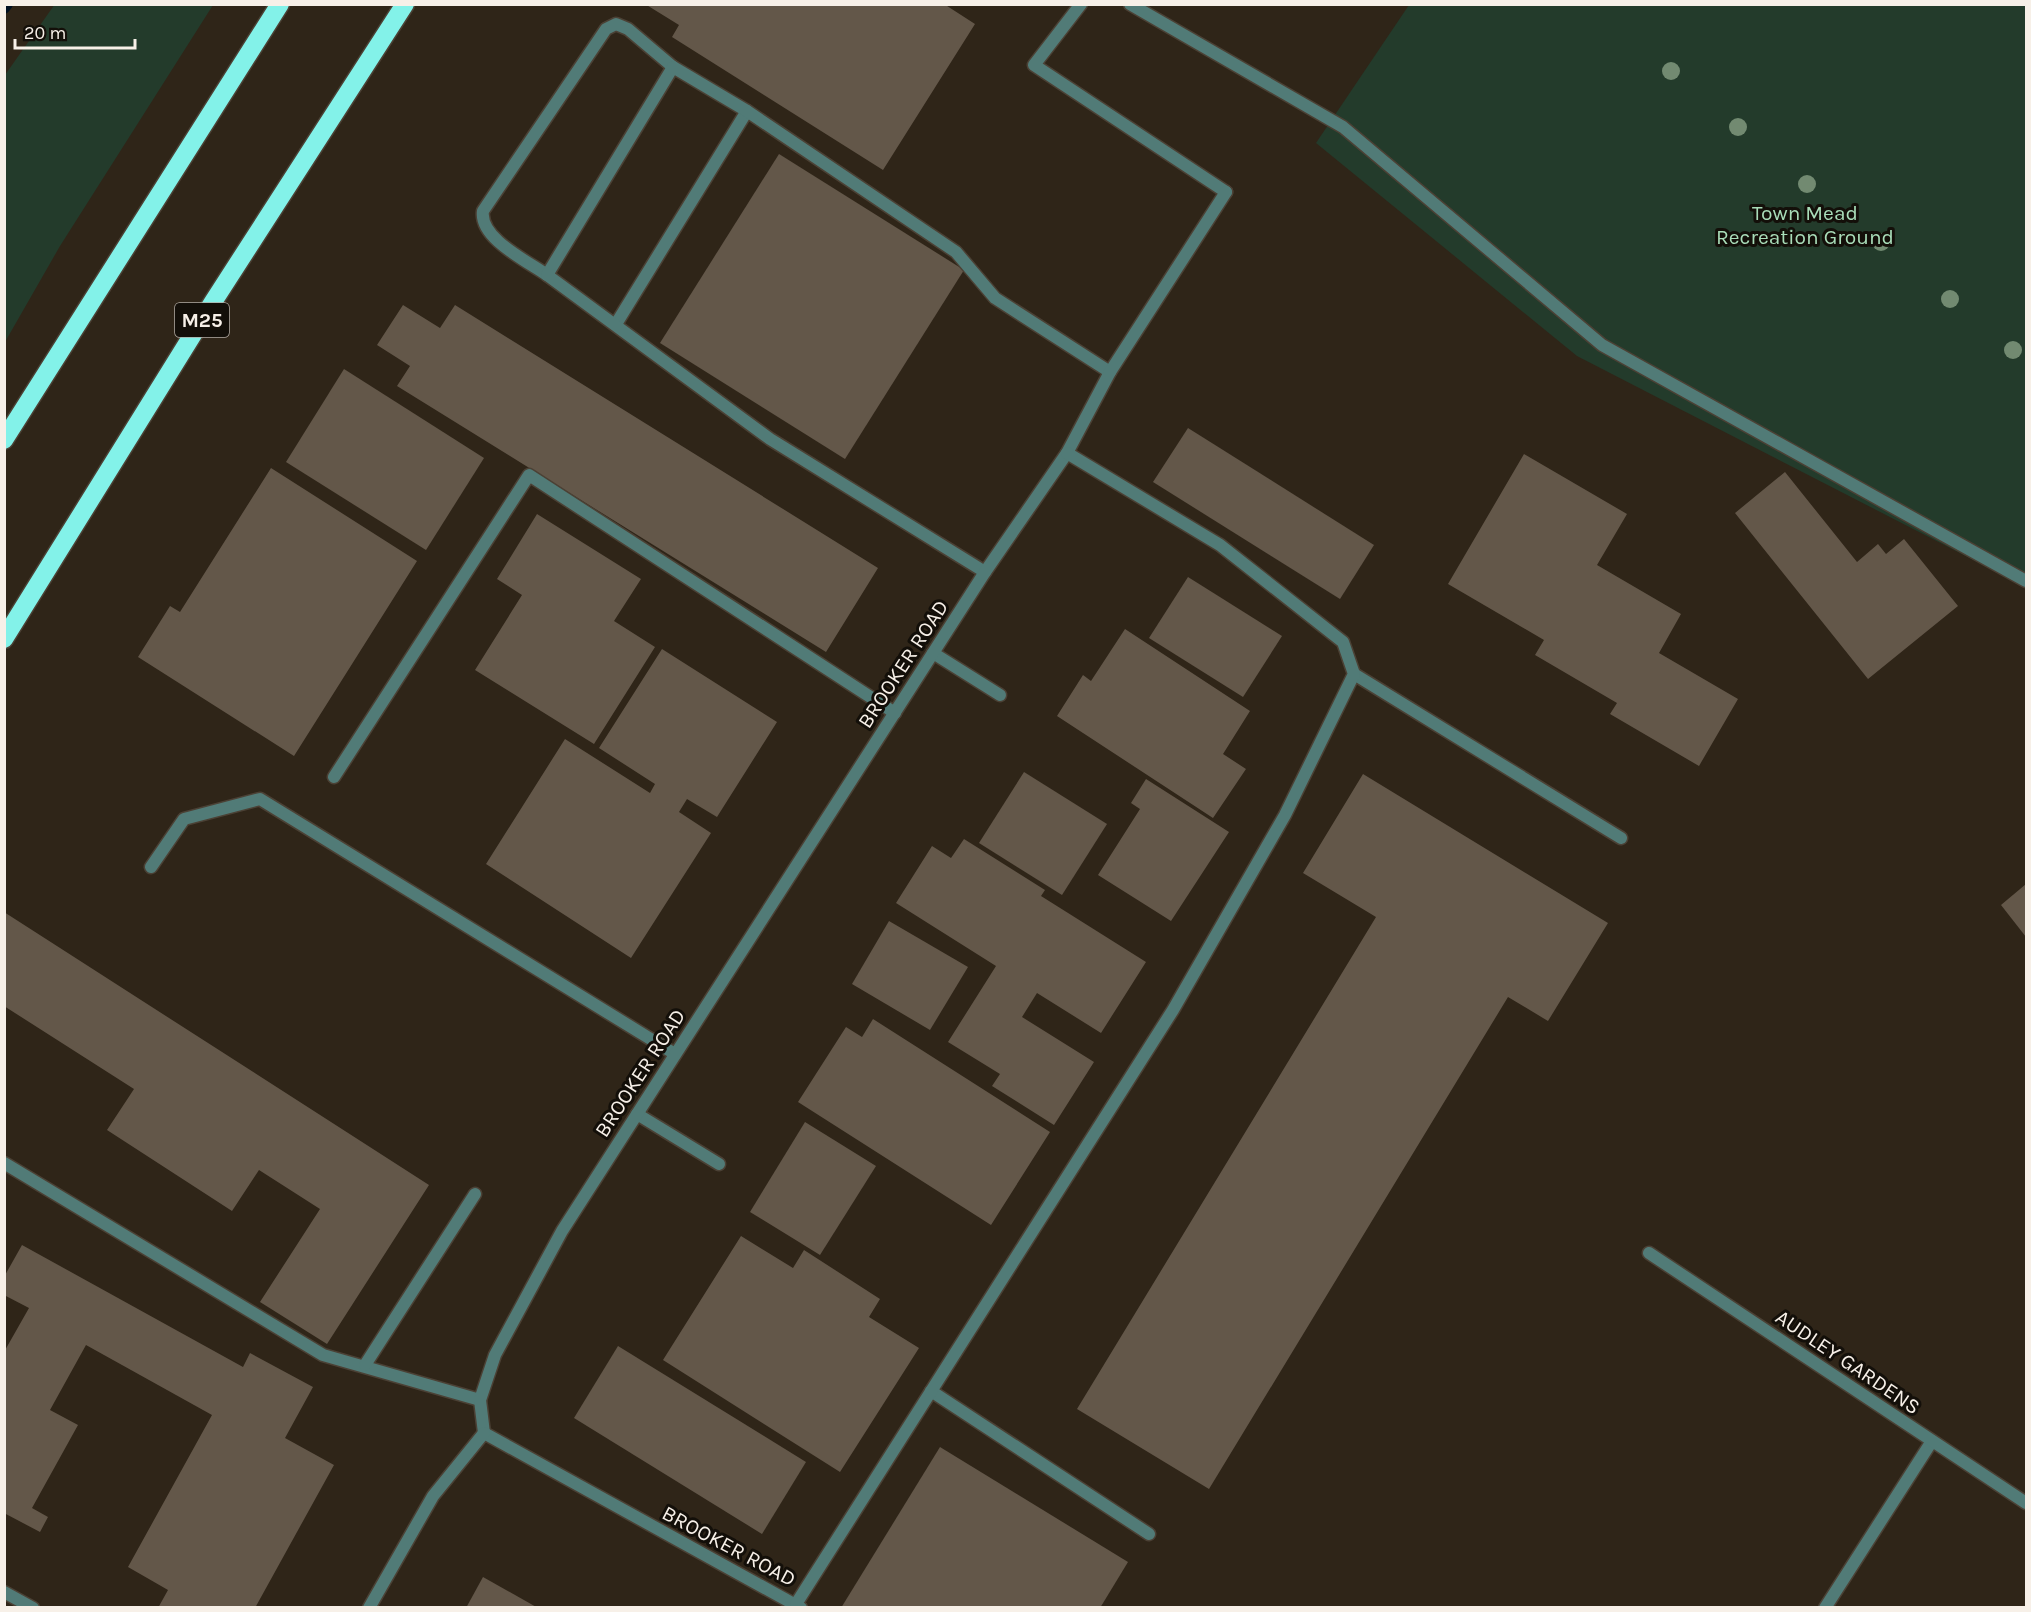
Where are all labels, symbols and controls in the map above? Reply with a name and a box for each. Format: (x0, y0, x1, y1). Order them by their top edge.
scale bar (15, 12, 135, 50)
text: 20 m (24, 22, 66, 44)
park label: Town Mead Recreation Ground (1716, 201, 1894, 249)
road number: M25 (175, 303, 229, 337)
street label: BROOKER ROAD (853, 595, 953, 733)
street label: BROOKER ROAD (590, 1004, 690, 1142)
street label: AUDLEY GARDENS (1771, 1305, 1925, 1419)
street label: BROOKER ROAD (658, 1501, 800, 1591)

